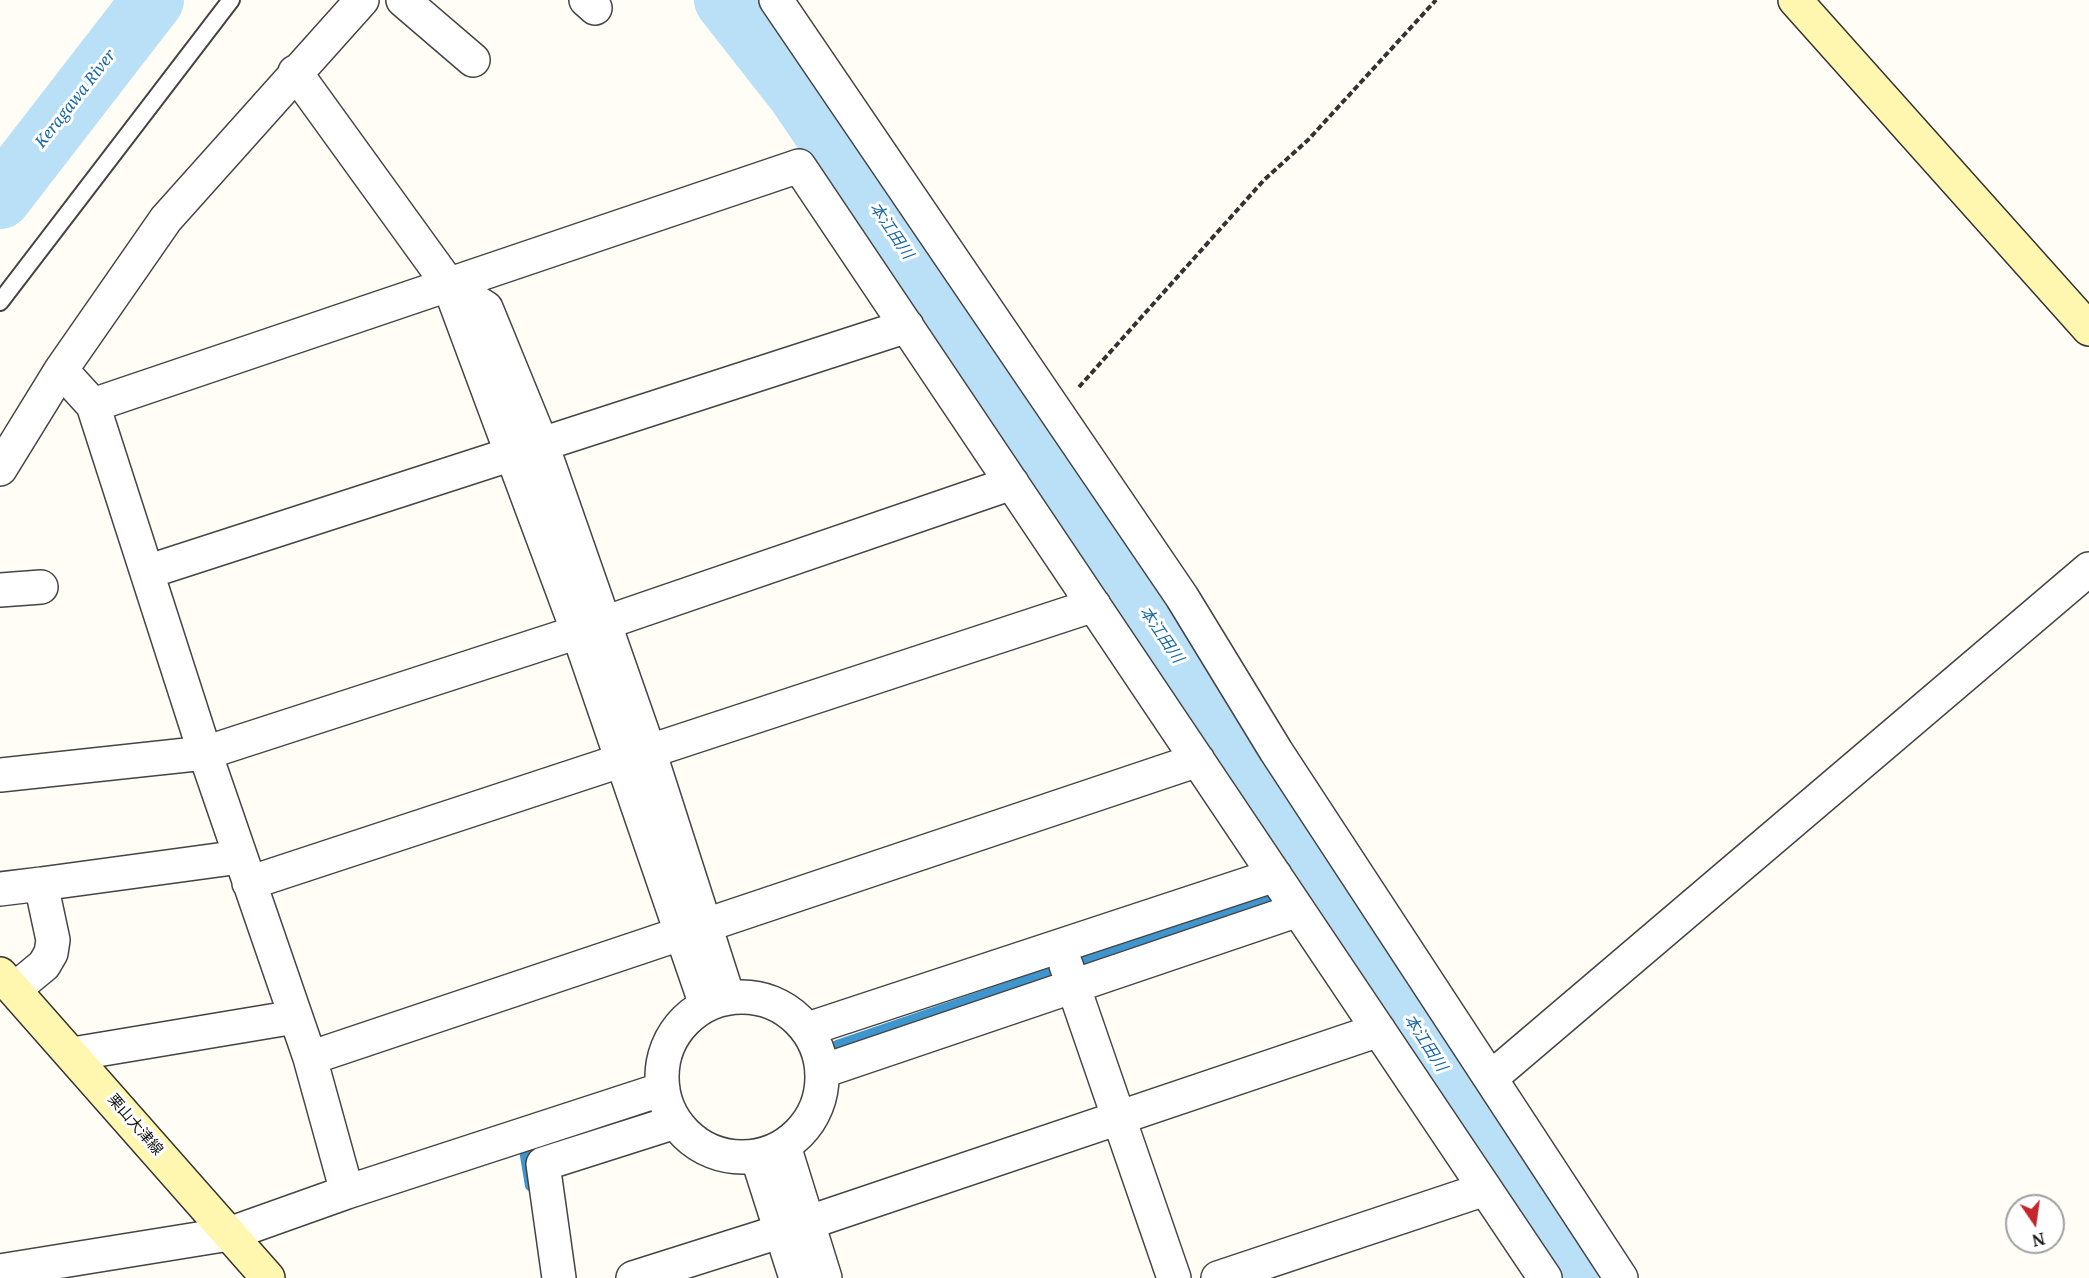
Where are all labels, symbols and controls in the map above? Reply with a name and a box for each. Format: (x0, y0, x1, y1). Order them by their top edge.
water label: Keragawa River (32, 46, 120, 152)
water label: 本江田川 (865, 199, 917, 263)
water label: 本江田川 (1135, 603, 1187, 667)
water label: 本江田川 (1400, 1011, 1450, 1075)
street label: 栗山大津線 (104, 1091, 166, 1159)
north arrow (2005, 1194, 2065, 1254)
text: N (2030, 1227, 2047, 1252)

